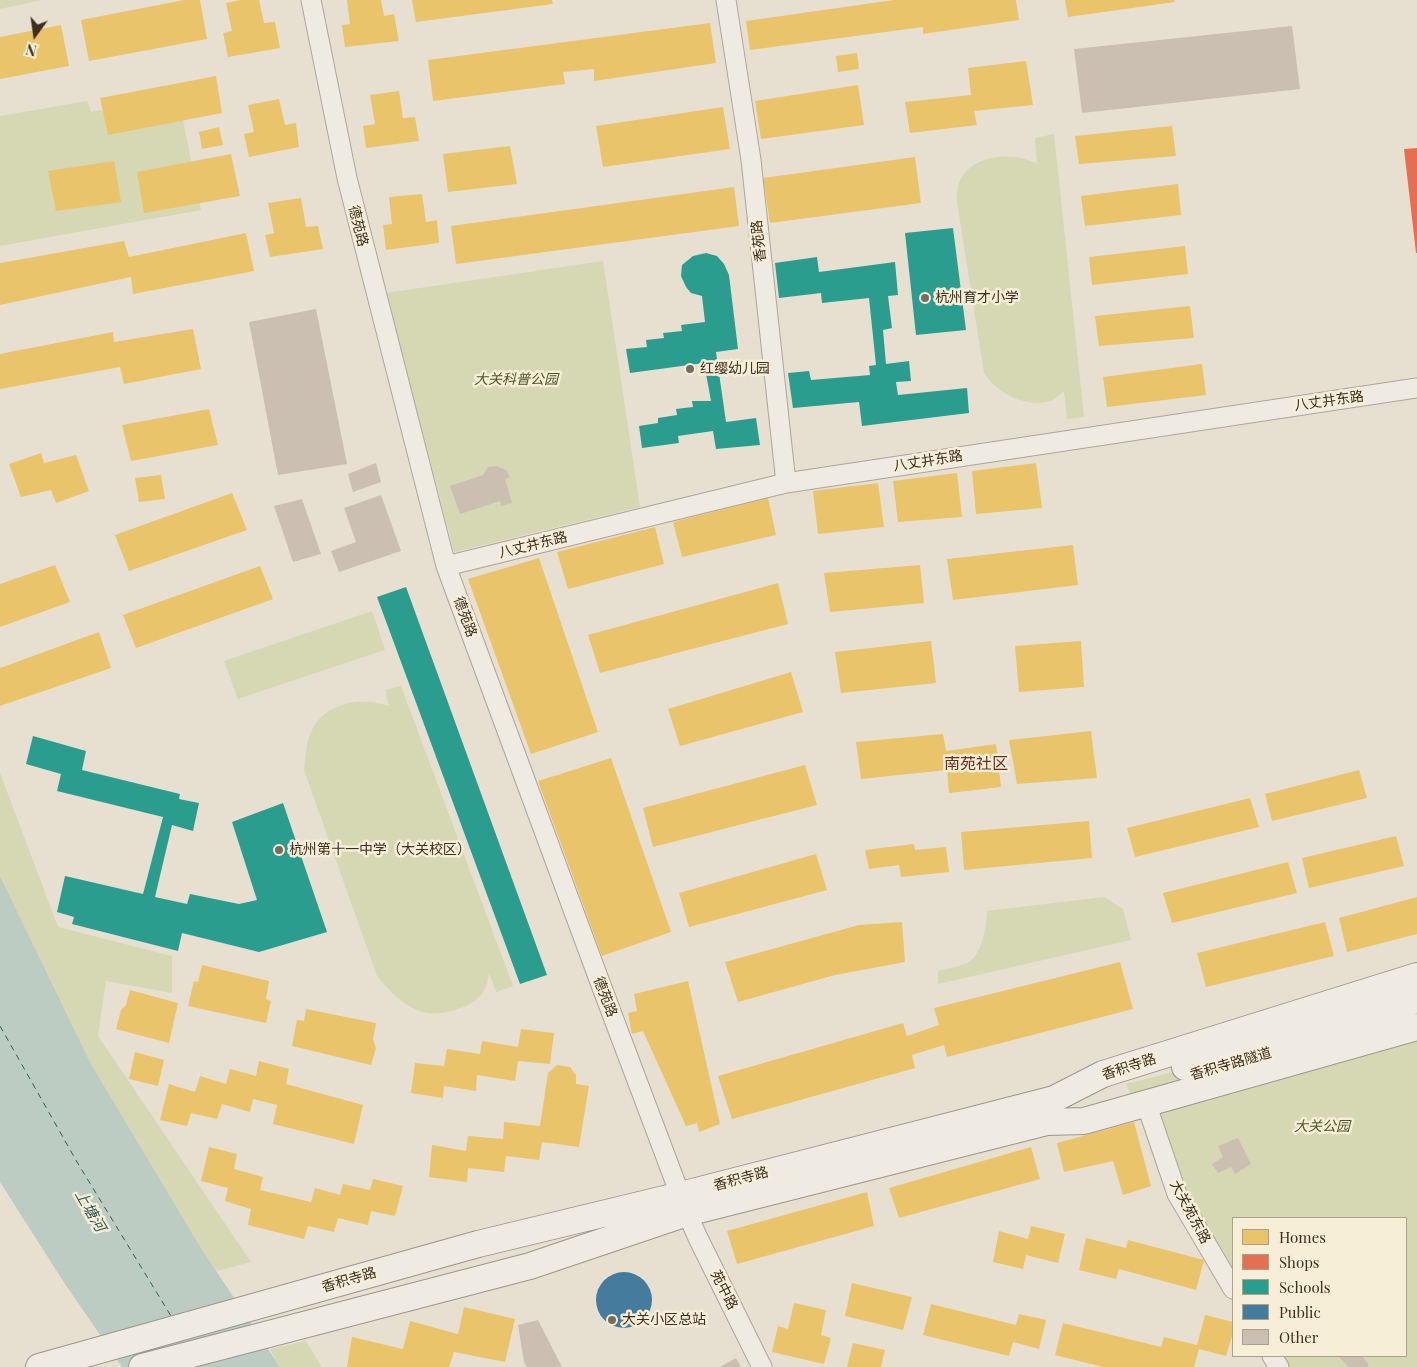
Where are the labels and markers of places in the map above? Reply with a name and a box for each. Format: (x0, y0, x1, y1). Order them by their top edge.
place label: 杭州育才小学 (935, 290, 1019, 306)
marker: 杭州育才小学 (919, 292, 931, 304)
place label: 红缨幼儿园 (700, 361, 770, 377)
marker: 红缨幼儿园 (684, 363, 696, 375)
place label: 杭州第十一中学（大关校区） (289, 842, 471, 858)
marker: 杭州第十一中学（大关校区） (273, 844, 285, 856)
place label: 大关小区总站 (622, 1312, 706, 1328)
marker: 大关小区总站 (606, 1314, 618, 1326)

